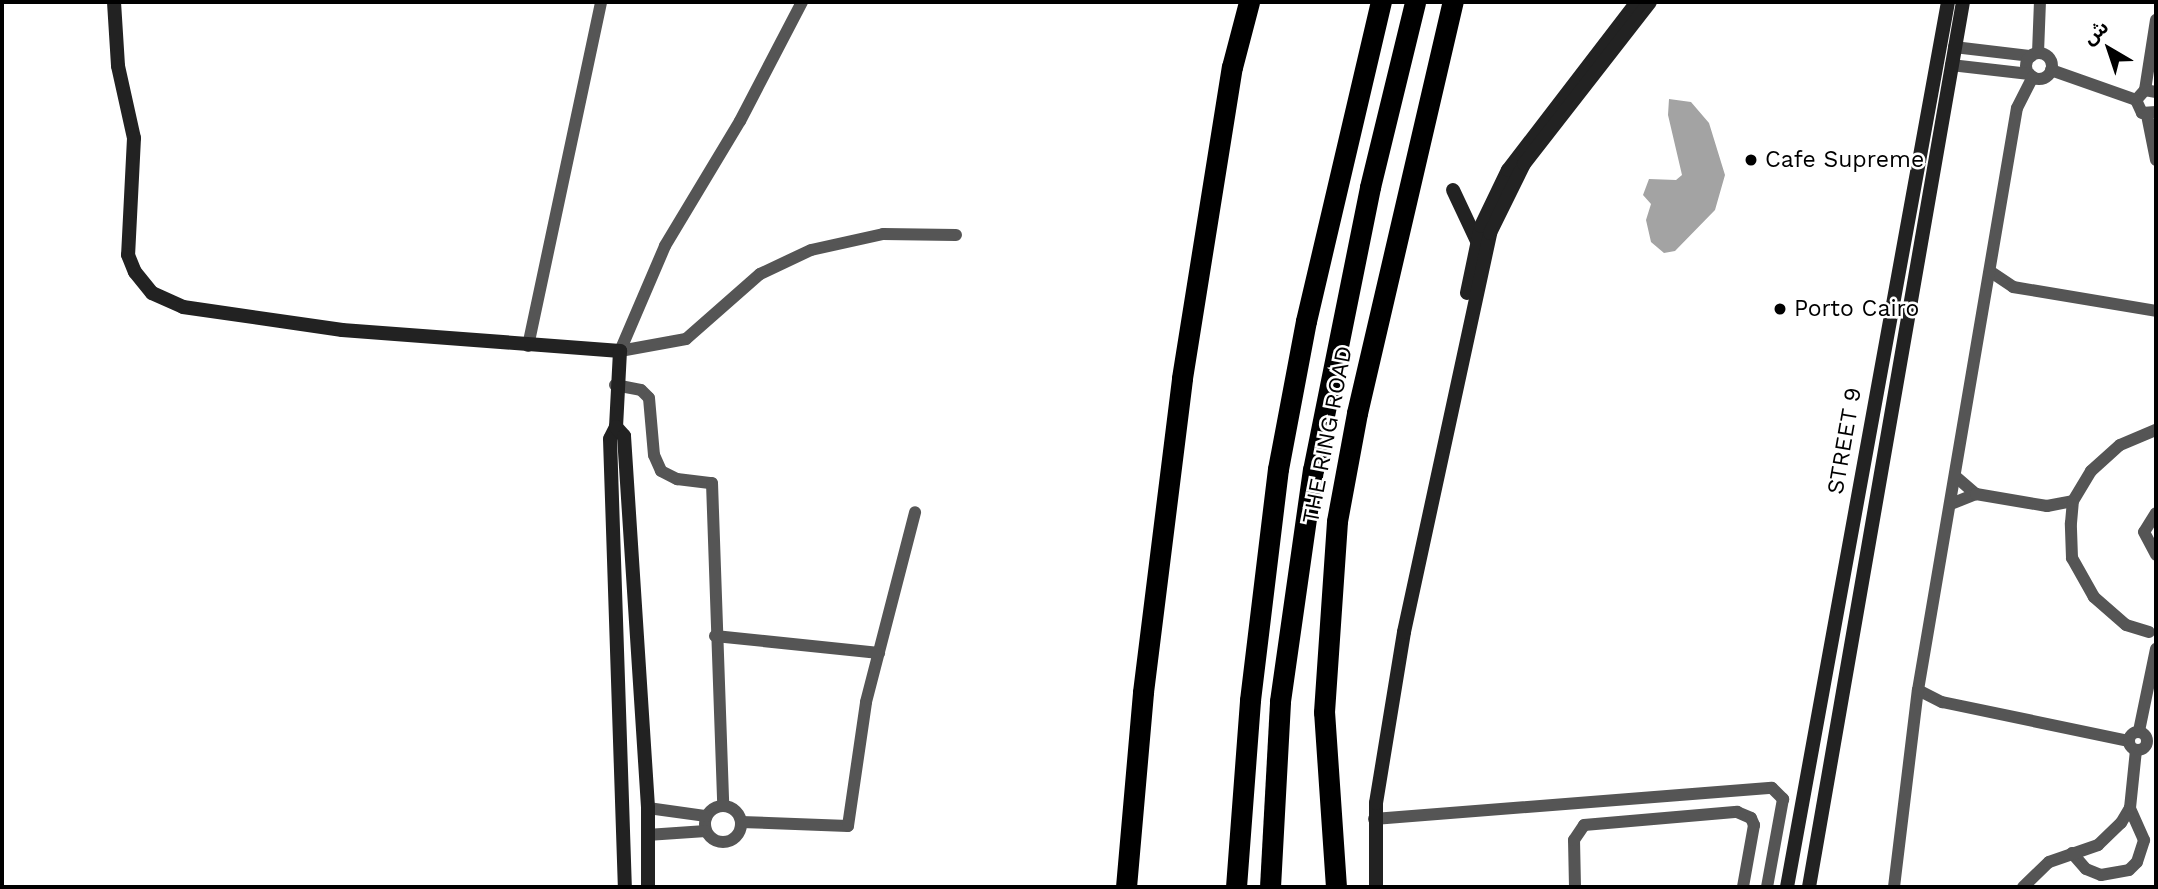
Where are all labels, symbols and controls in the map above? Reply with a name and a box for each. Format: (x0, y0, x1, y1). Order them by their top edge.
north arrow (2074, 14, 2144, 84)
text: ش (2078, 15, 2113, 49)
place label: Cafe Supreme (1765, 146, 1924, 174)
marker: Cafe Supreme (1743, 152, 1759, 168)
place label: Porto Cairo (1794, 295, 1919, 323)
marker: Porto Cairo (1772, 301, 1788, 317)
street label: THE RING ROAD (1297, 344, 1359, 526)
street label: STREET 9 (1822, 385, 1868, 497)

